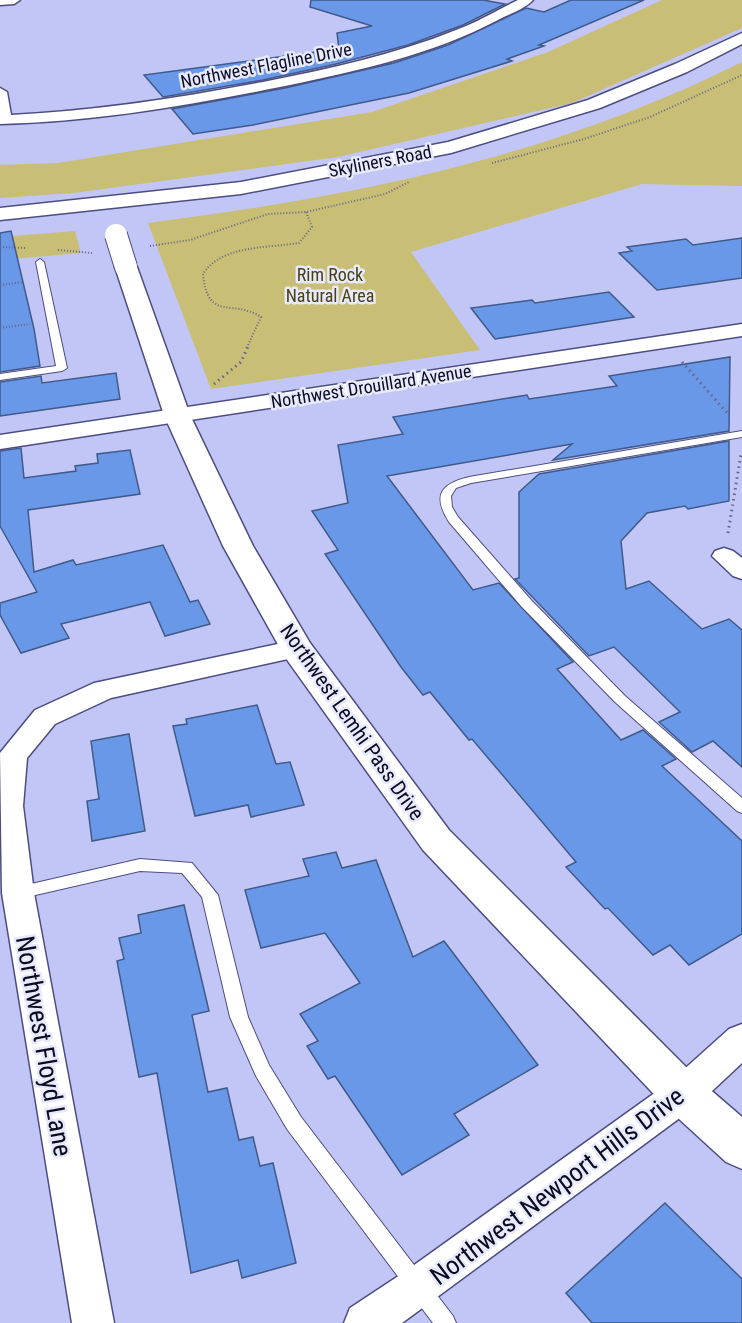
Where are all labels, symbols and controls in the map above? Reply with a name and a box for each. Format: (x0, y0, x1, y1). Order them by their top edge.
street label: Northwest Flagline Drive (179, 38, 353, 92)
street label: Skyliners Road (327, 141, 433, 181)
park label: Rim Rock Natural Area (286, 264, 374, 306)
street label: Northwest Drouillard Avenue (269, 360, 473, 412)
street label: Northwest Lemhi Pass Drive (275, 619, 429, 825)
street label: Northwest Floyd Lane (10, 934, 78, 1158)
street label: Northwest Newport Hills Drive (424, 1081, 690, 1291)

